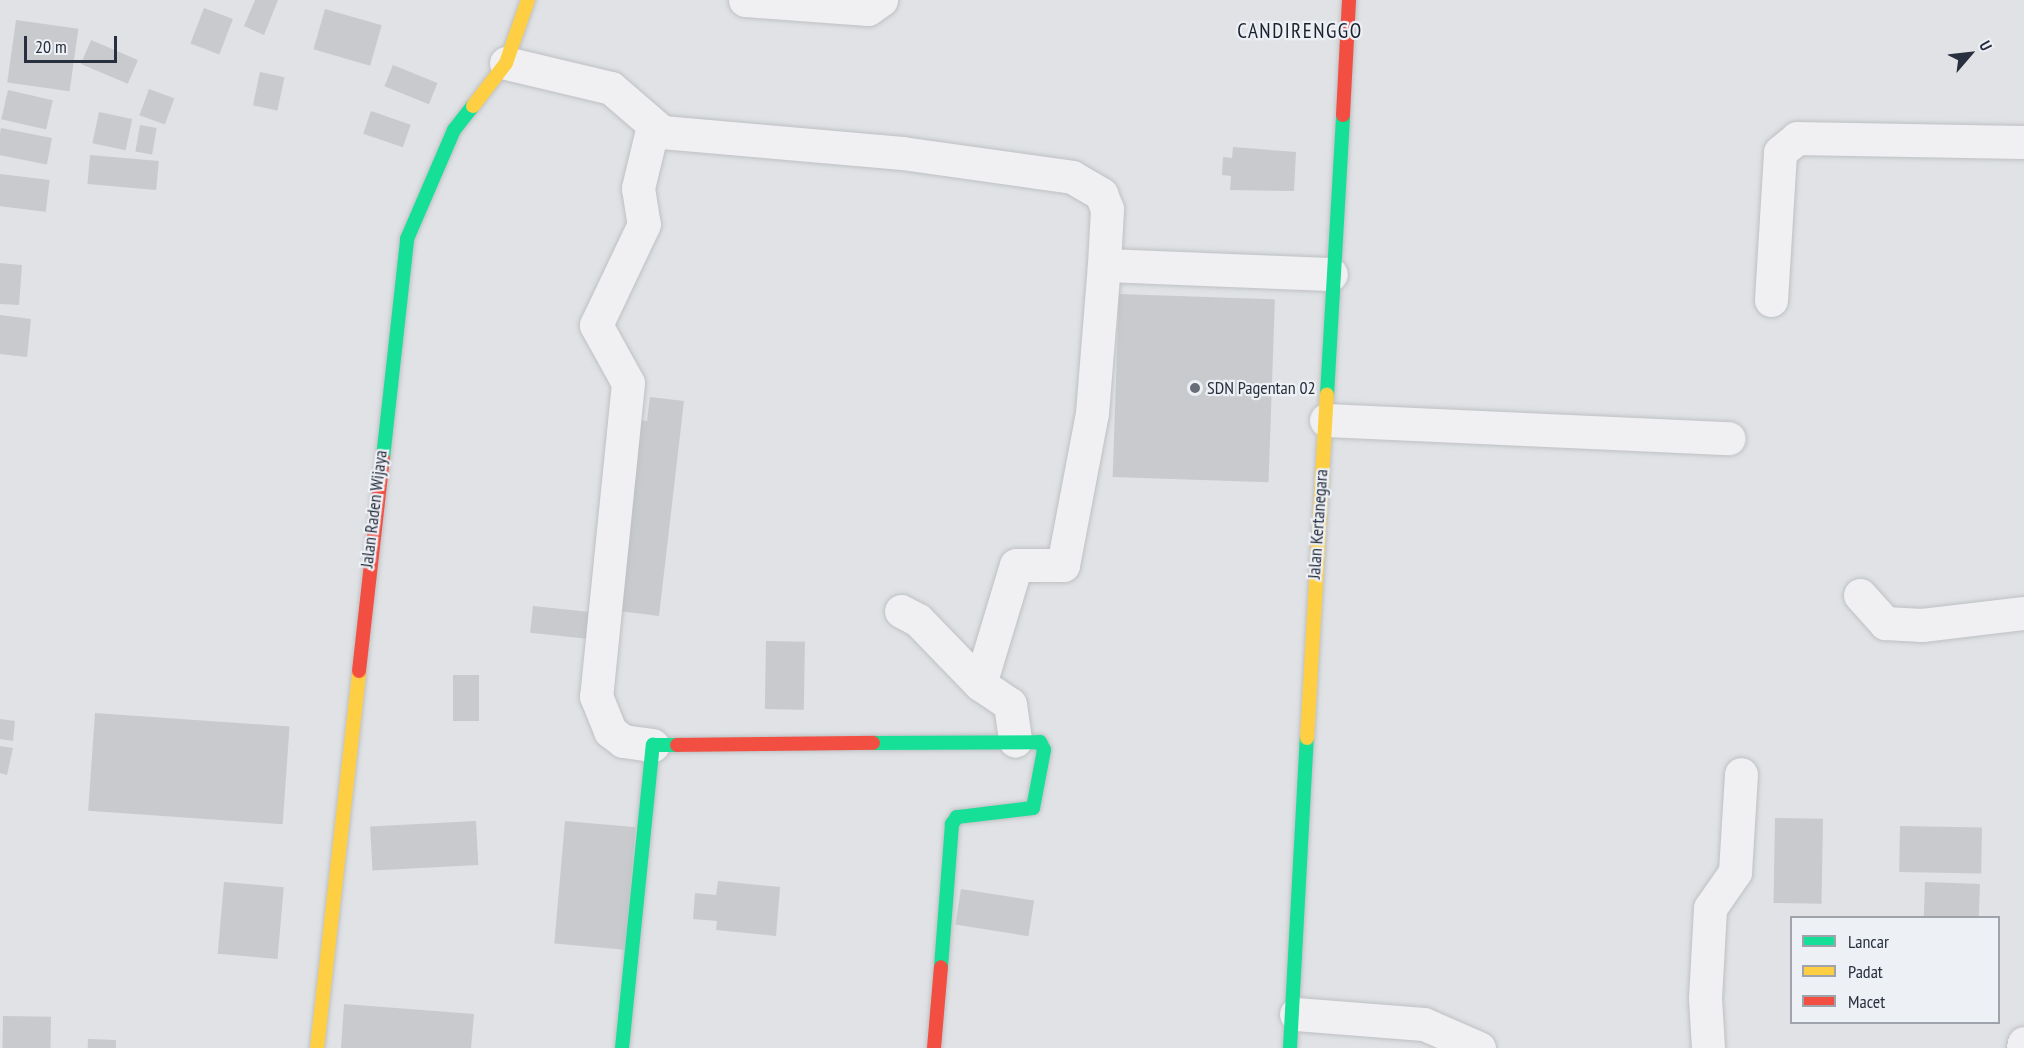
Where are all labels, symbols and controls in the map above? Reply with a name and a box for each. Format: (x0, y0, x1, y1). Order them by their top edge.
district label: CANDIRENGGO (1237, 18, 1363, 44)
scale bar (27, 24, 120, 62)
north arrow (1940, 24, 2000, 84)
text: 20 m (35, 35, 67, 58)
text: U (1975, 37, 1997, 54)
place label: SDN Pagentan 02 (1207, 377, 1316, 399)
marker: SDN Pagentan 02 (1188, 381, 1202, 395)
street label: Jalan Raden Wijaya (356, 449, 392, 569)
street label: Jalan Kertanegara (1303, 468, 1333, 580)
legend (1790, 916, 2000, 1024)
text: Lancar (1848, 930, 1889, 953)
text: Padat (1848, 960, 1883, 983)
text: Macet (1848, 990, 1885, 1013)

